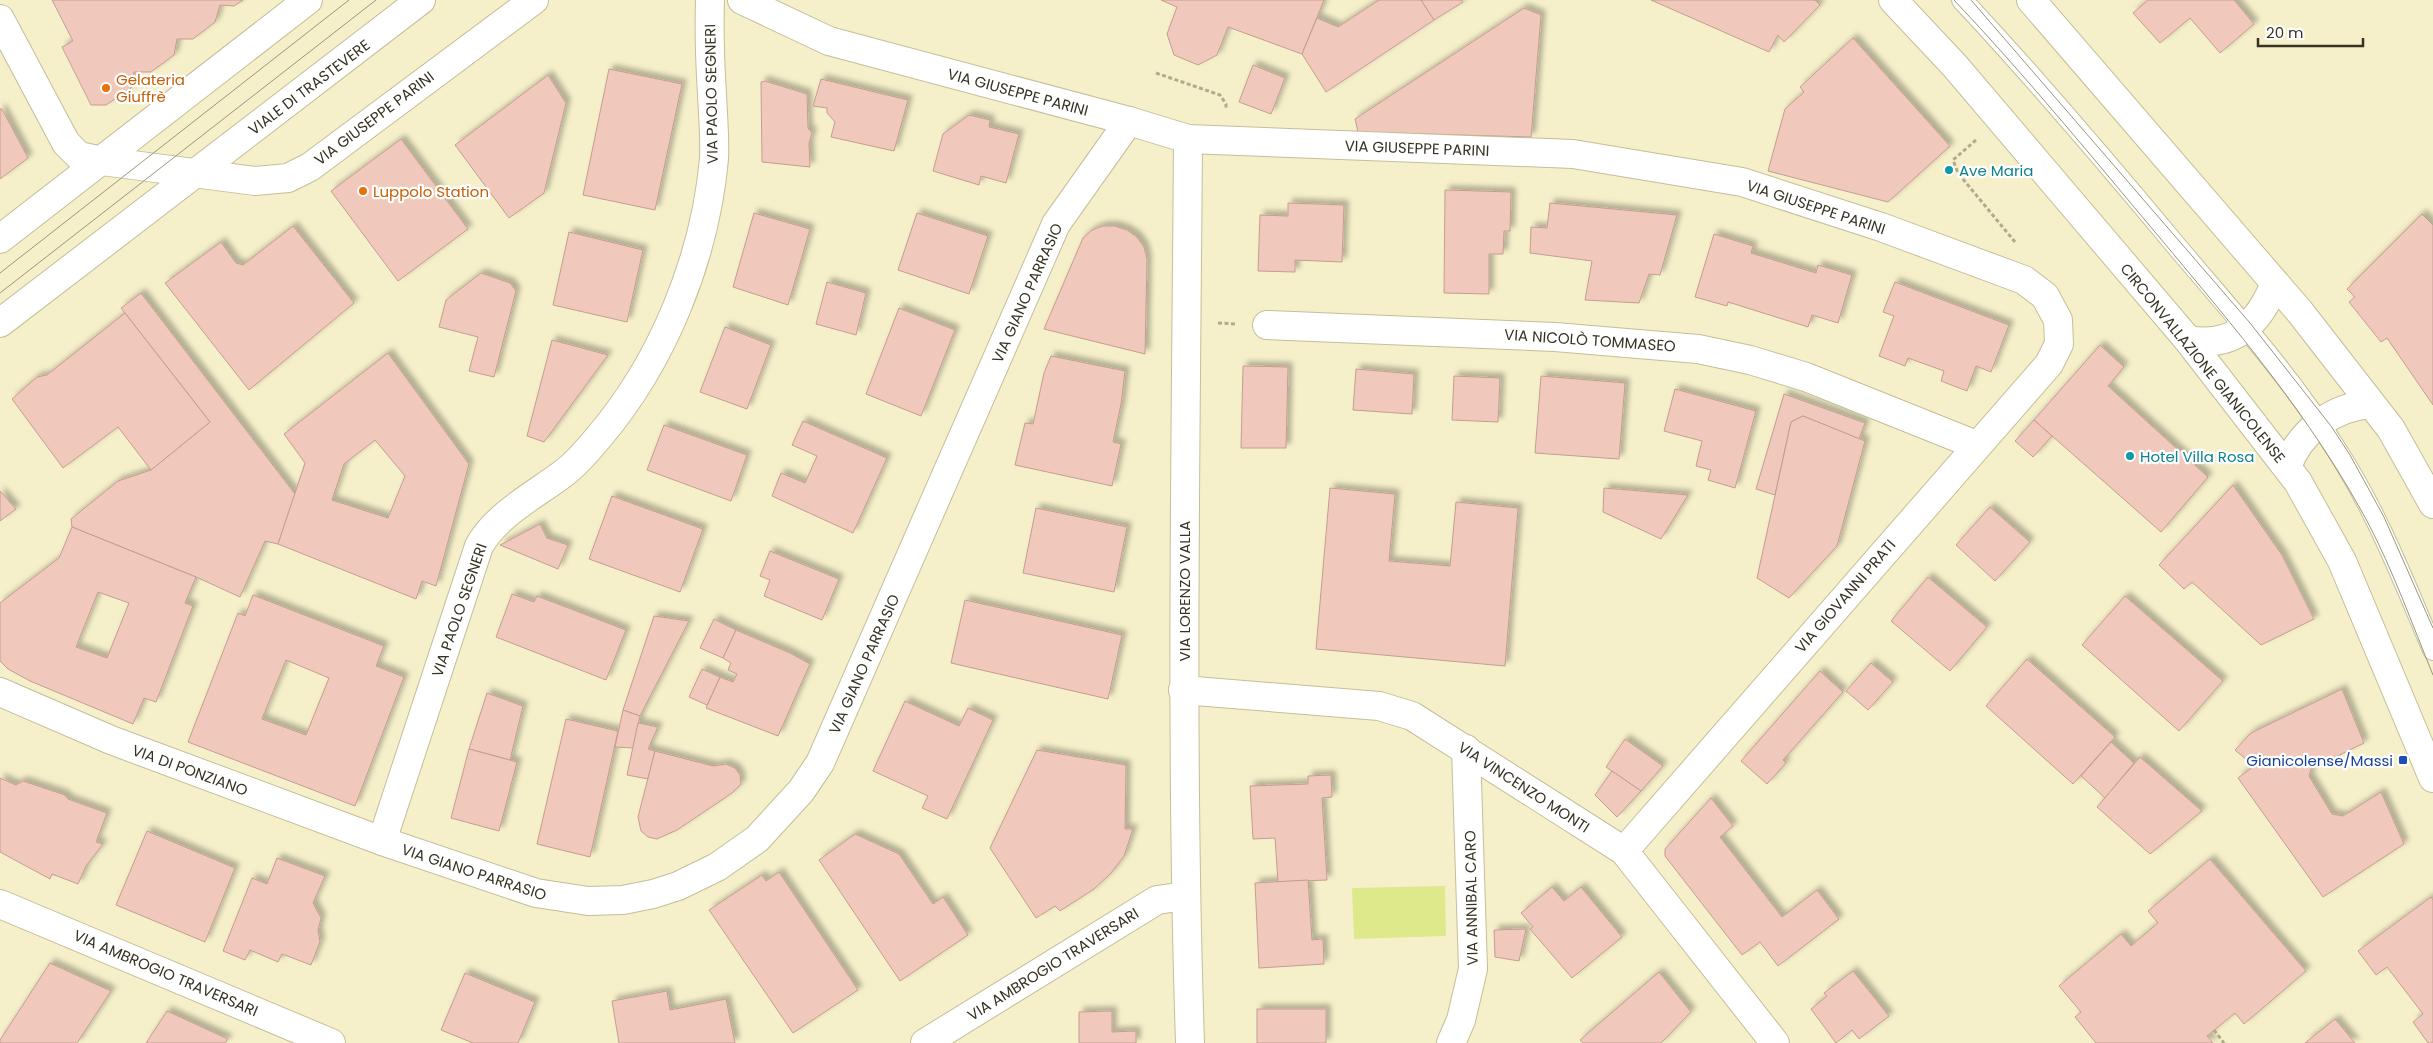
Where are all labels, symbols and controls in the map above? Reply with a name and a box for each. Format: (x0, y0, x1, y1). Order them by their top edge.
scale bar (2258, 15, 2363, 47)
text: 20 m (2266, 22, 2304, 43)
street label: VIA PAOLO SEGNERI (699, 24, 723, 164)
street label: VIALE DI TRASTEVERE (244, 34, 374, 140)
street label: VIA GIUSEPPE PARINI (945, 63, 1091, 121)
street label: VIA GIUSEPPE PARINI (310, 66, 438, 170)
place label: Gelateria Giuffrè (116, 69, 185, 107)
marker: Gelateria Giuffrè (100, 82, 112, 94)
street label: VIA GIUSEPPE PARINI (1344, 135, 1490, 161)
place label: Ave Maria (1959, 160, 2033, 181)
marker: Ave Maria (1943, 164, 1955, 176)
street label: VIA GIUSEPPE PARINI (1744, 175, 1888, 239)
place label: Luppolo Station (373, 181, 489, 202)
marker: Luppolo Station (357, 185, 369, 197)
street label: VIA GIANO PARRASIO (987, 219, 1067, 366)
street label: CIRCONVALLAZIONE GIANICOLENSE (2116, 259, 2290, 467)
street label: VIA NICOLÒ TOMMASEO (1503, 324, 1677, 356)
place label: Hotel Villa Rosa (2140, 446, 2254, 467)
marker: Hotel Villa Rosa (2124, 450, 2136, 462)
street label: VIA LORENZO VALLA (1174, 521, 1195, 661)
street label: VIA GIOVANNI PRATI (1790, 535, 1900, 657)
street label: VIA PAOLO SEGNERI (426, 540, 492, 680)
street label: VIA GIANO PARRASIO (824, 590, 904, 737)
street label: VIA VINCENZO MONTI (1454, 736, 1594, 838)
street label: VIA DI PONZIANO (129, 739, 251, 801)
place label: Gianicolense/Massi (2246, 750, 2393, 771)
marker: Gianicolense/Massi (2397, 754, 2409, 766)
street label: VIA ANNIBAL CARO (1459, 830, 1483, 966)
street label: VIA GIANO PARRASIO (399, 839, 549, 905)
street label: VIA AMBROGIO TRAVERSARI (963, 903, 1143, 1025)
street label: VIA AMBROGIO TRAVERSARI (71, 925, 261, 1021)

